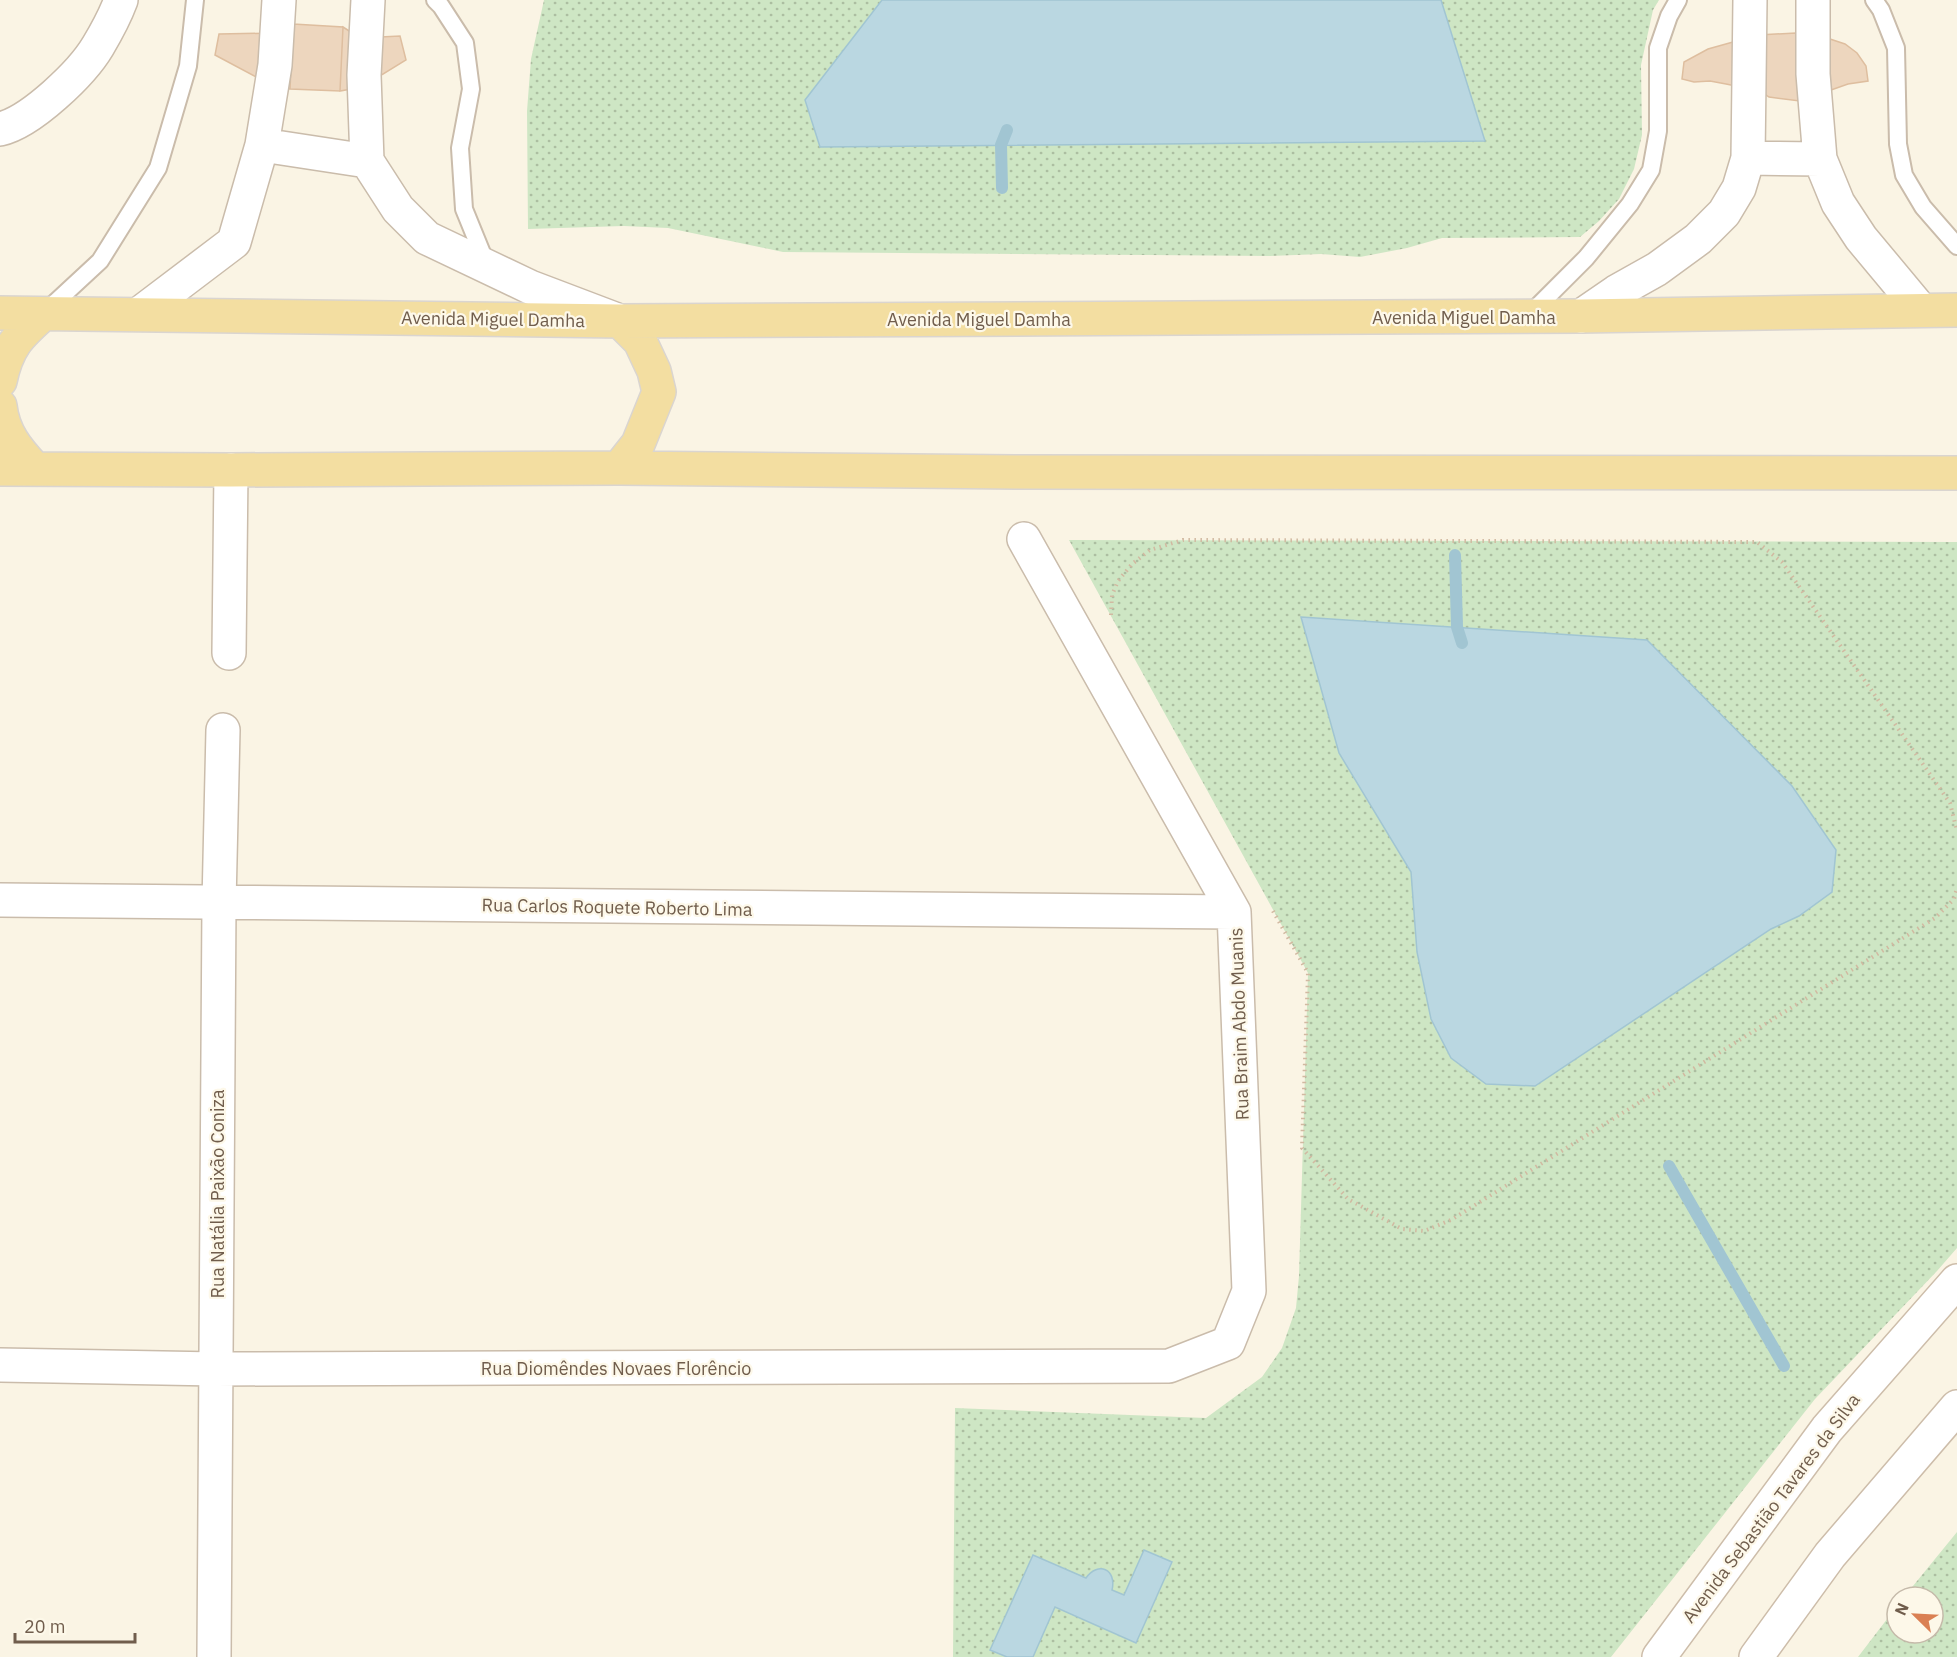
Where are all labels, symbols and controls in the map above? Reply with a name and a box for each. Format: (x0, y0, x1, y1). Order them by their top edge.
street label: Avenida Miguel Damha (401, 306, 585, 332)
street label: Avenida Miguel Damha (1372, 306, 1556, 329)
street label: Avenida Miguel Damha (887, 308, 1071, 331)
street label: Rua Carlos Roquete Roberto Lima (481, 893, 753, 921)
street label: Rua Braim Abdo Muanis (1224, 927, 1254, 1121)
street label: Rua Natália Paixão Coniza (206, 1089, 229, 1298)
street label: Rua Diomêndes Novaes Florêncio (481, 1357, 751, 1380)
street label: Avenida Sebastião Tavares da Silva (1677, 1389, 1865, 1627)
north arrow (1885, 1585, 1945, 1645)
text: N (1890, 1600, 1913, 1618)
scale bar (15, 1606, 135, 1644)
text: 20 m (24, 1615, 66, 1638)

